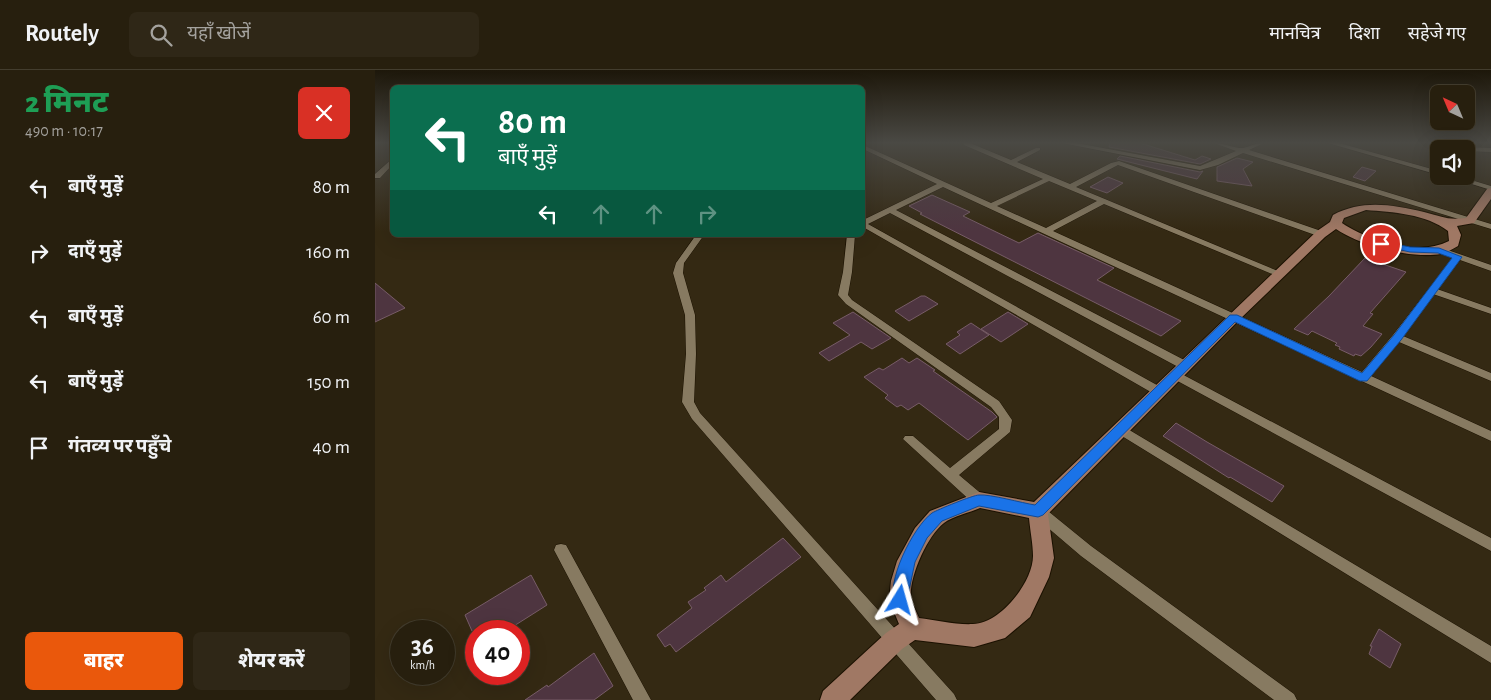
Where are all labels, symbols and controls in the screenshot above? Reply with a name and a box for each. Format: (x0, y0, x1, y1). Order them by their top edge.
search box (129, 12, 479, 57)
icon: search (147, 21, 175, 49)
text: Routely (25, 22, 99, 46)
text: यहाँ खोजें (187, 24, 251, 43)
text: मानचित्र (1269, 25, 1321, 43)
text: दिशा (1349, 25, 1380, 43)
text: सहेजे गए (1408, 25, 1466, 43)
north arrow (1430, 85, 1475, 130)
map controls (1430, 85, 1475, 185)
button: close (298, 87, 350, 139)
text: 2 मिनट (25, 88, 108, 118)
icon: left (415, 105, 480, 170)
text: 80 m (498, 105, 567, 140)
text: 490 m · 10:17 (25, 123, 103, 139)
button: sound (1430, 140, 1475, 185)
text: बाएँ मुड़ें (498, 146, 557, 168)
icon: left (25, 174, 53, 202)
text: बाएँ मुड़ें (68, 177, 123, 196)
text: 80 m (313, 178, 350, 197)
icon: left (534, 200, 562, 228)
icon: ahead (587, 200, 615, 228)
icon: ahead (640, 200, 668, 228)
icon: right (693, 200, 721, 228)
pin (1360, 223, 1402, 265)
icon: arrive (1367, 230, 1395, 258)
icon: right (25, 239, 53, 267)
text: दाएँ मुड़ें (68, 242, 122, 261)
text: 160 m (306, 243, 350, 262)
icon: left (25, 304, 53, 332)
text: बाएँ मुड़ें (68, 307, 123, 326)
text: 60 m (313, 308, 350, 327)
icon: left (25, 369, 53, 397)
text: बाएँ मुड़ें (68, 372, 123, 391)
text: 150 m (307, 373, 350, 392)
icon: arrive (25, 434, 53, 462)
text: गंतव्य पर पहुँचे (68, 437, 171, 456)
text: 40 m (312, 438, 350, 457)
position arrow (873, 573, 925, 625)
speed limit sign: 40 (465, 620, 530, 685)
button: बाहर (25, 632, 183, 690)
button: शेयर करें (193, 632, 350, 690)
text: 36 (411, 634, 434, 659)
text: km/h (410, 659, 435, 671)

